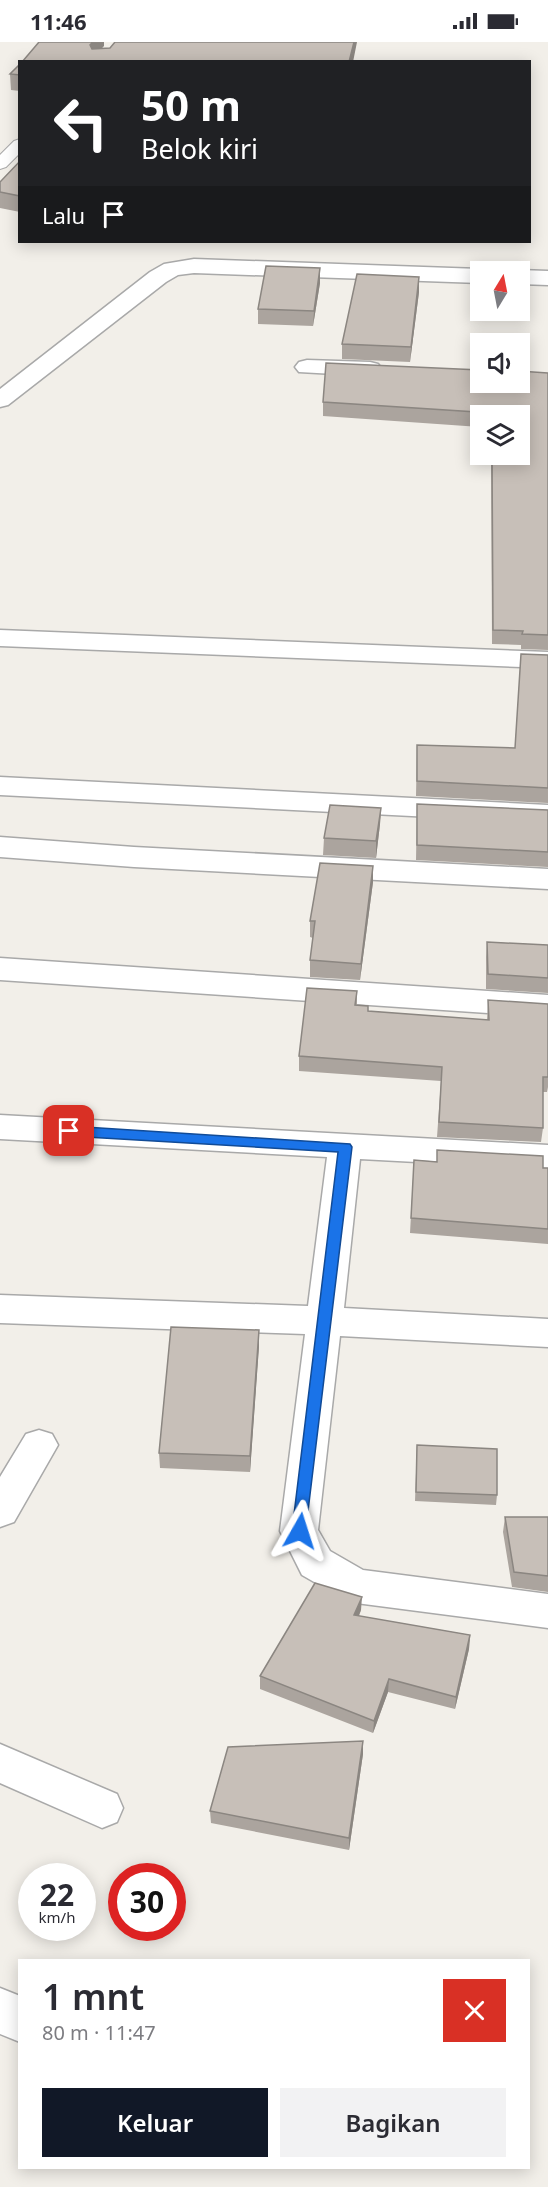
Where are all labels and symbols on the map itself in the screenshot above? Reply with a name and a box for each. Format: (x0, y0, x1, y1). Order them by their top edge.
north arrow (470, 261, 530, 321)
pin (43, 1105, 94, 1156)
position arrow (268, 1499, 332, 1563)
speed limit sign: 30 (108, 1863, 186, 1941)

